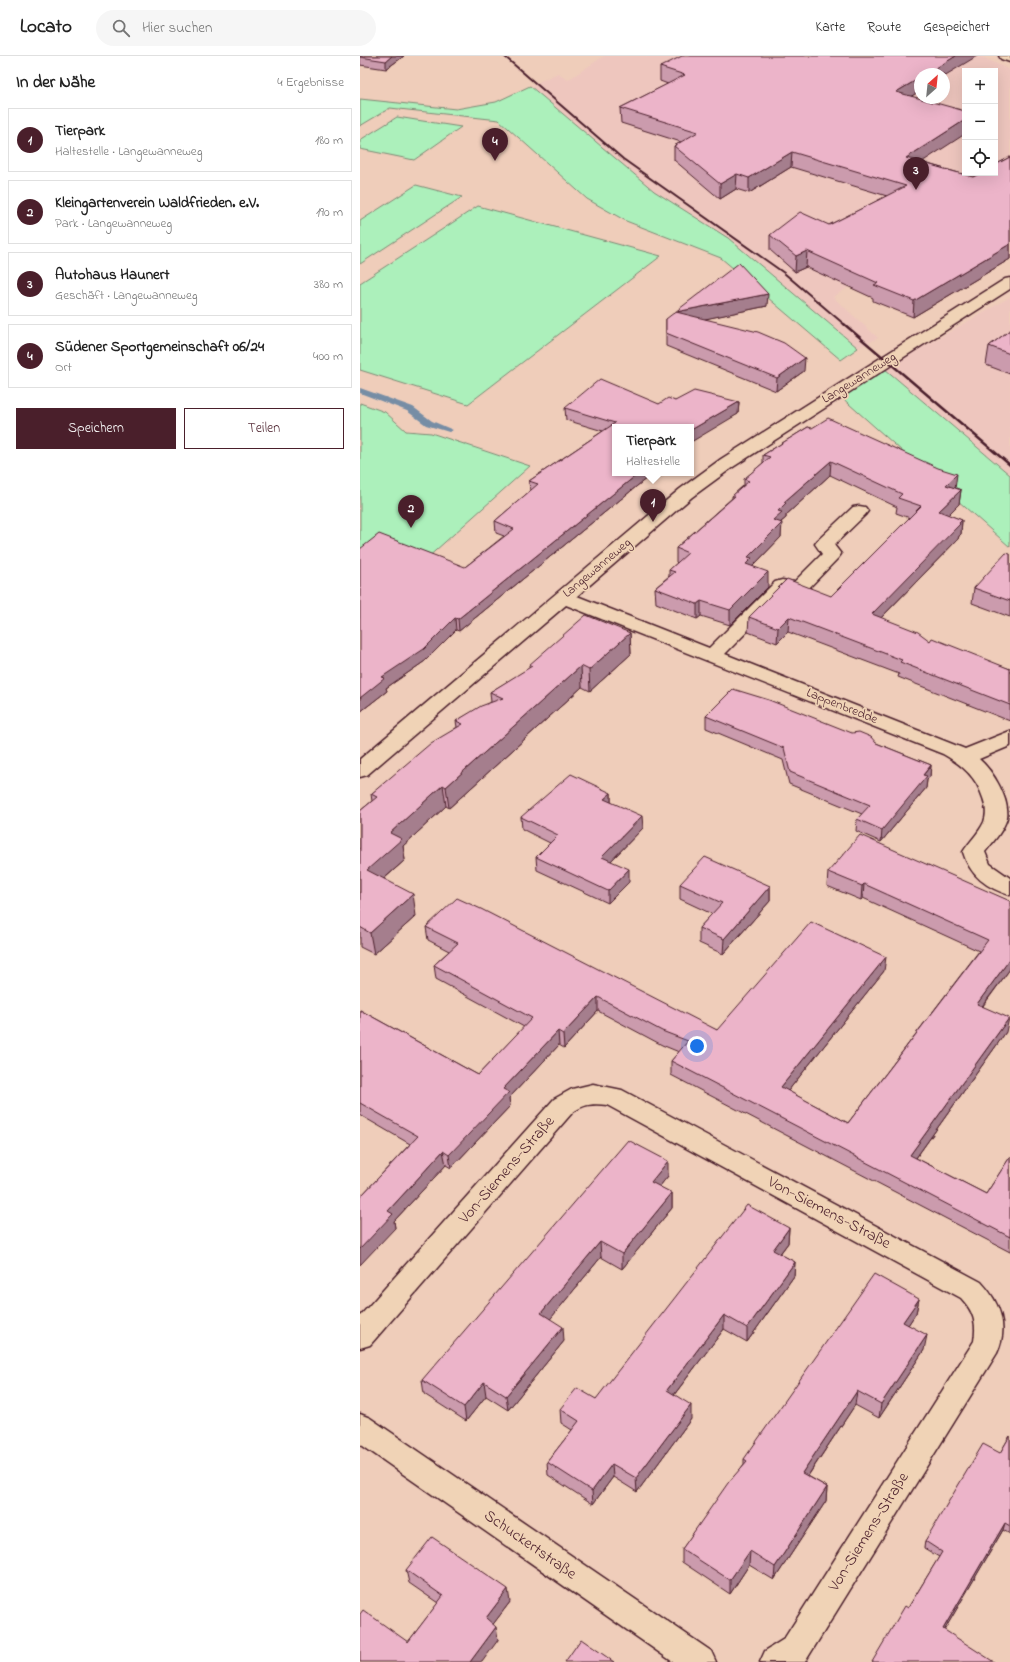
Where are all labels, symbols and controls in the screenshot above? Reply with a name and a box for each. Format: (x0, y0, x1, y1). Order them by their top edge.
search box (96, 10, 376, 46)
text: Locato (20, 14, 72, 41)
icon: search (110, 17, 132, 39)
text: Hier suchen (142, 17, 212, 39)
text: Karte (816, 17, 845, 38)
text: Route (867, 17, 901, 38)
text: Gespeichert (923, 17, 990, 38)
north arrow (914, 68, 950, 104)
map controls (962, 68, 998, 176)
button: + (962, 68, 998, 104)
text: In der Nähe (16, 70, 95, 95)
text: 4 Ergebnisse (277, 73, 344, 92)
button: − (962, 104, 998, 140)
text: Tierpark (55, 120, 105, 142)
pin: 4 (482, 128, 508, 161)
text: 1 (28, 131, 32, 150)
text: 180 m (315, 131, 343, 150)
button: locate (962, 140, 998, 176)
text: Haltestelle · Langewanneweg (55, 142, 203, 161)
pin: 3 (903, 157, 929, 190)
text: Kleingartenverein Waldfrieden. e.V. (55, 192, 259, 214)
text: 2 (27, 203, 33, 222)
text: 190 m (316, 203, 343, 222)
text: Park · Langewanneweg (55, 214, 172, 233)
text: Autohaus Haunert (55, 264, 169, 286)
text: 3 (27, 275, 33, 294)
text: 380 m (314, 275, 343, 294)
text: Geschäft · Langewanneweg (55, 286, 198, 305)
text: Südener Sportgemeinschaft 06/24 (55, 336, 264, 358)
text: 4 (27, 347, 33, 366)
text: 400 m (313, 347, 343, 366)
street label: Langewanneweg (818, 348, 900, 409)
text: Ort (55, 358, 72, 377)
button: Speichern (16, 408, 176, 449)
button: Teilen (184, 408, 344, 449)
popup (612, 424, 694, 476)
text: Tierpark (626, 430, 676, 452)
text: Haltestelle (626, 452, 680, 471)
pin: 1 (640, 489, 666, 522)
pin: 2 (398, 495, 424, 528)
street label: Langewanneweg (559, 534, 636, 603)
street label: Lappenbredde (803, 683, 881, 729)
your location (687, 1036, 707, 1056)
street label: Von-Siemens-Straße (453, 1110, 561, 1230)
street label: Von-Siemens-Straße (762, 1170, 896, 1256)
street label: Von-Siemens-Straße (822, 1467, 916, 1597)
street label: Schuckertstraße (479, 1504, 582, 1586)

